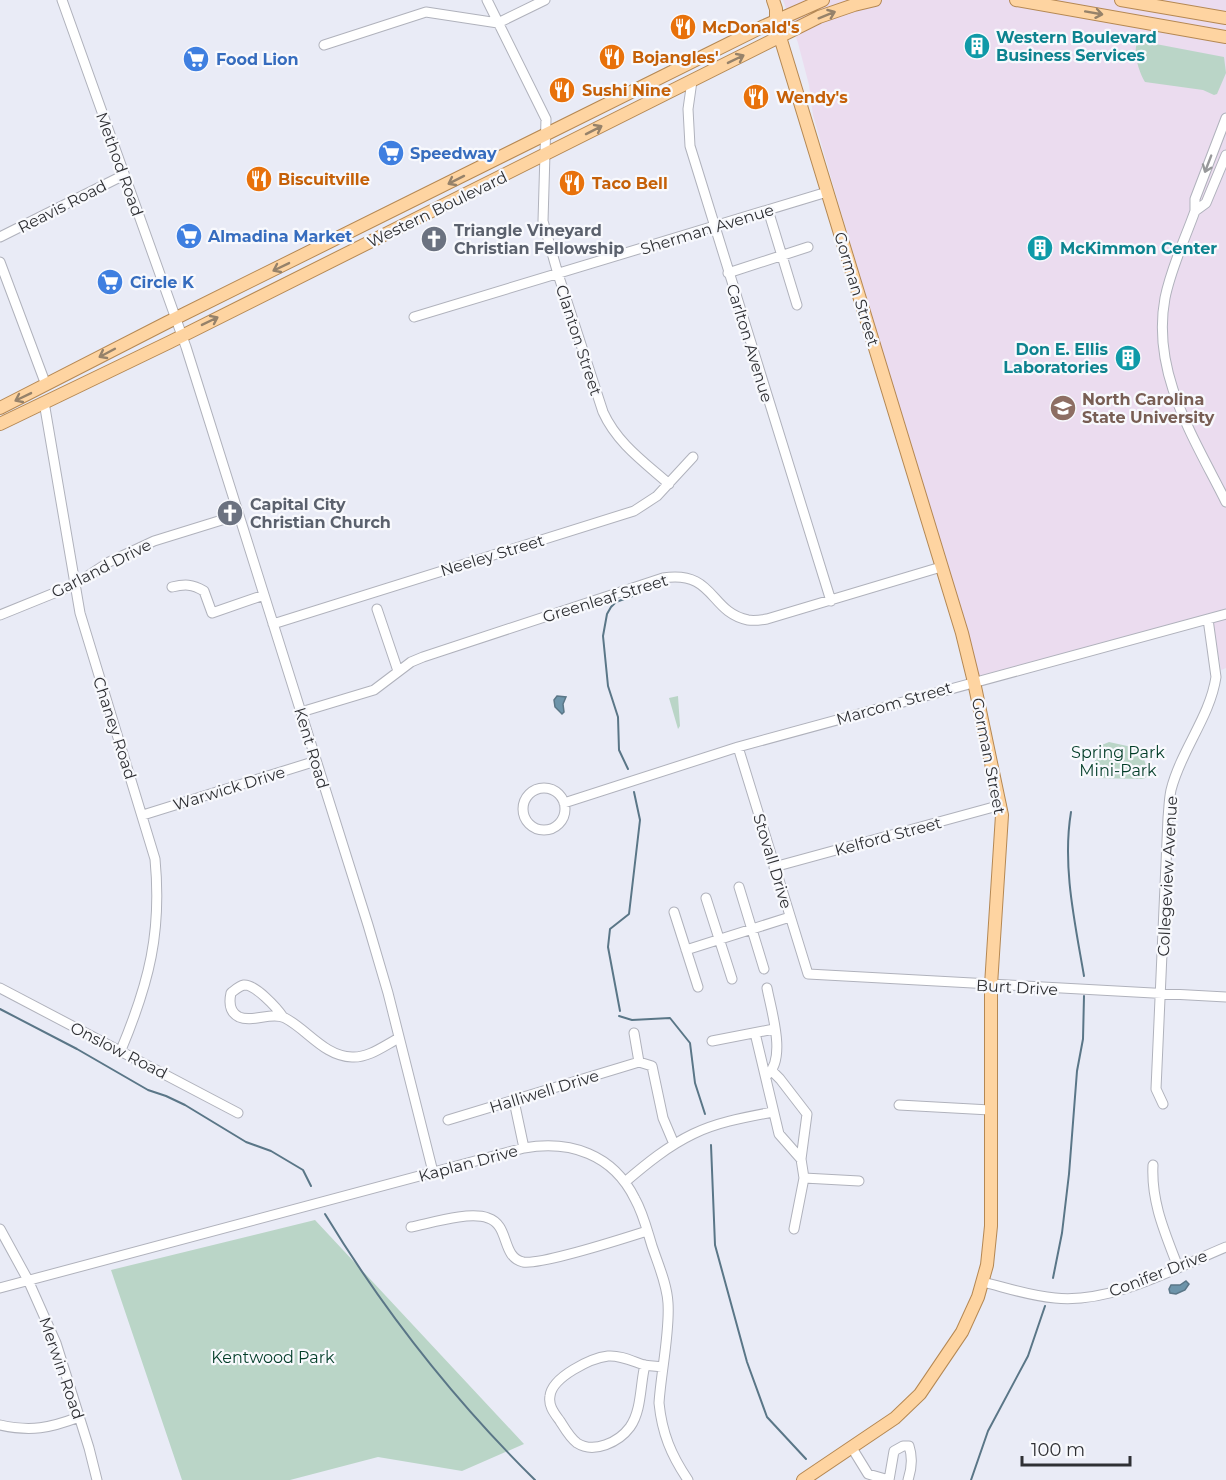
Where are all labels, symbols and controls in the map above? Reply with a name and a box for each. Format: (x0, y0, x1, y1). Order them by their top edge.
one-way arrow (1084, 8, 1104, 19)
one-way arrow (817, 9, 835, 20)
restaurant icon: McDonald's (668, 12, 698, 42)
place label: McDonald's (702, 18, 800, 37)
place label: Western Boulevard Business Services (996, 28, 1157, 65)
building icon: Western Boulevard Business Services (962, 31, 992, 61)
restaurant icon: Bojangles' (597, 42, 627, 72)
supermarket icon: Food Lion (181, 44, 211, 74)
place label: Bojangles' (632, 48, 719, 67)
place label: Food Lion (216, 50, 299, 69)
one-way arrow (727, 53, 745, 64)
restaurant icon: Sushi Nine (547, 75, 577, 105)
place label: Sushi Nine (582, 81, 671, 100)
restaurant icon: Wendy's (741, 82, 771, 112)
place label: Wendy's (776, 88, 848, 107)
street label: Method Road (92, 110, 147, 219)
one-way arrow (585, 124, 603, 136)
supermarket icon: Speedway (376, 138, 406, 168)
place label: Speedway (410, 144, 497, 163)
one-way arrow (1202, 154, 1213, 173)
restaurant icon: Biscuitville (244, 164, 274, 194)
street label: Western Boulevard (364, 167, 510, 252)
restaurant icon: Taco Bell (557, 168, 587, 198)
place label: Biscuitville (278, 170, 370, 189)
one-way arrow (448, 174, 465, 186)
place label: Taco Bell (592, 174, 668, 193)
street label: Reavis Road (15, 176, 110, 237)
street label: Sherman Avenue (638, 200, 776, 259)
supermarket icon: Almadina Market (174, 221, 204, 251)
place label: Triangle Vineyard Christian Fellowship (454, 221, 624, 258)
church icon: Triangle Vineyard Christian Fellowship (419, 224, 449, 254)
place label: Almadina Market (207, 227, 352, 246)
street label: Gorman Street (830, 230, 883, 349)
building icon: McKimmon Center (1025, 233, 1055, 263)
place label: McKimmon Center (1060, 239, 1217, 258)
one-way arrow (273, 261, 291, 273)
supermarket icon: Circle K (95, 267, 125, 297)
place label: Circle K (130, 273, 195, 292)
street label: Clanton Street (552, 282, 606, 398)
street label: Carlton Avenue (722, 282, 777, 405)
one-way arrow (200, 315, 218, 326)
place label: Don E. Ellis Laboratories (1003, 340, 1109, 377)
building icon: Don E. Ellis Laboratories (1113, 343, 1143, 373)
one-way arrow (98, 348, 116, 359)
place label: North Carolina State University (1082, 390, 1215, 427)
one-way arrow (14, 391, 32, 403)
school or university icon: North Carolina State University (1048, 393, 1078, 423)
place label: Capital City Christian Church (250, 495, 391, 532)
church icon: Capital City Christian Church (215, 498, 245, 528)
street label: Neeley Street (438, 531, 547, 580)
street label: Garland Drive (48, 535, 154, 602)
street label: Greenleaf Street (540, 570, 671, 627)
street label: Chaney Road (89, 674, 140, 782)
street label: Marcom Street (834, 678, 955, 729)
street label: Gorman Street (968, 696, 1009, 817)
street label: Kent Road (290, 705, 333, 791)
park label: Spring Park Mini-Park (1071, 743, 1165, 780)
street label: Warwick Drive (171, 762, 287, 815)
street label: Collegeview Avenue (1154, 795, 1181, 957)
street label: Stovall Drive (749, 811, 796, 911)
street label: Kelford Street (833, 813, 944, 860)
street label: Burt Drive (975, 976, 1058, 999)
street label: Onslow Road (67, 1018, 170, 1083)
street label: Halliwell Drive (487, 1066, 601, 1117)
street label: Kaplan Drive (416, 1141, 520, 1186)
street label: Conifer Drive (1106, 1246, 1210, 1301)
street label: Merwin Road (35, 1315, 88, 1422)
park label: Kentwood Park (211, 1348, 335, 1367)
scale bar (1022, 1429, 1130, 1467)
text: 100 m (1031, 1439, 1085, 1461)

